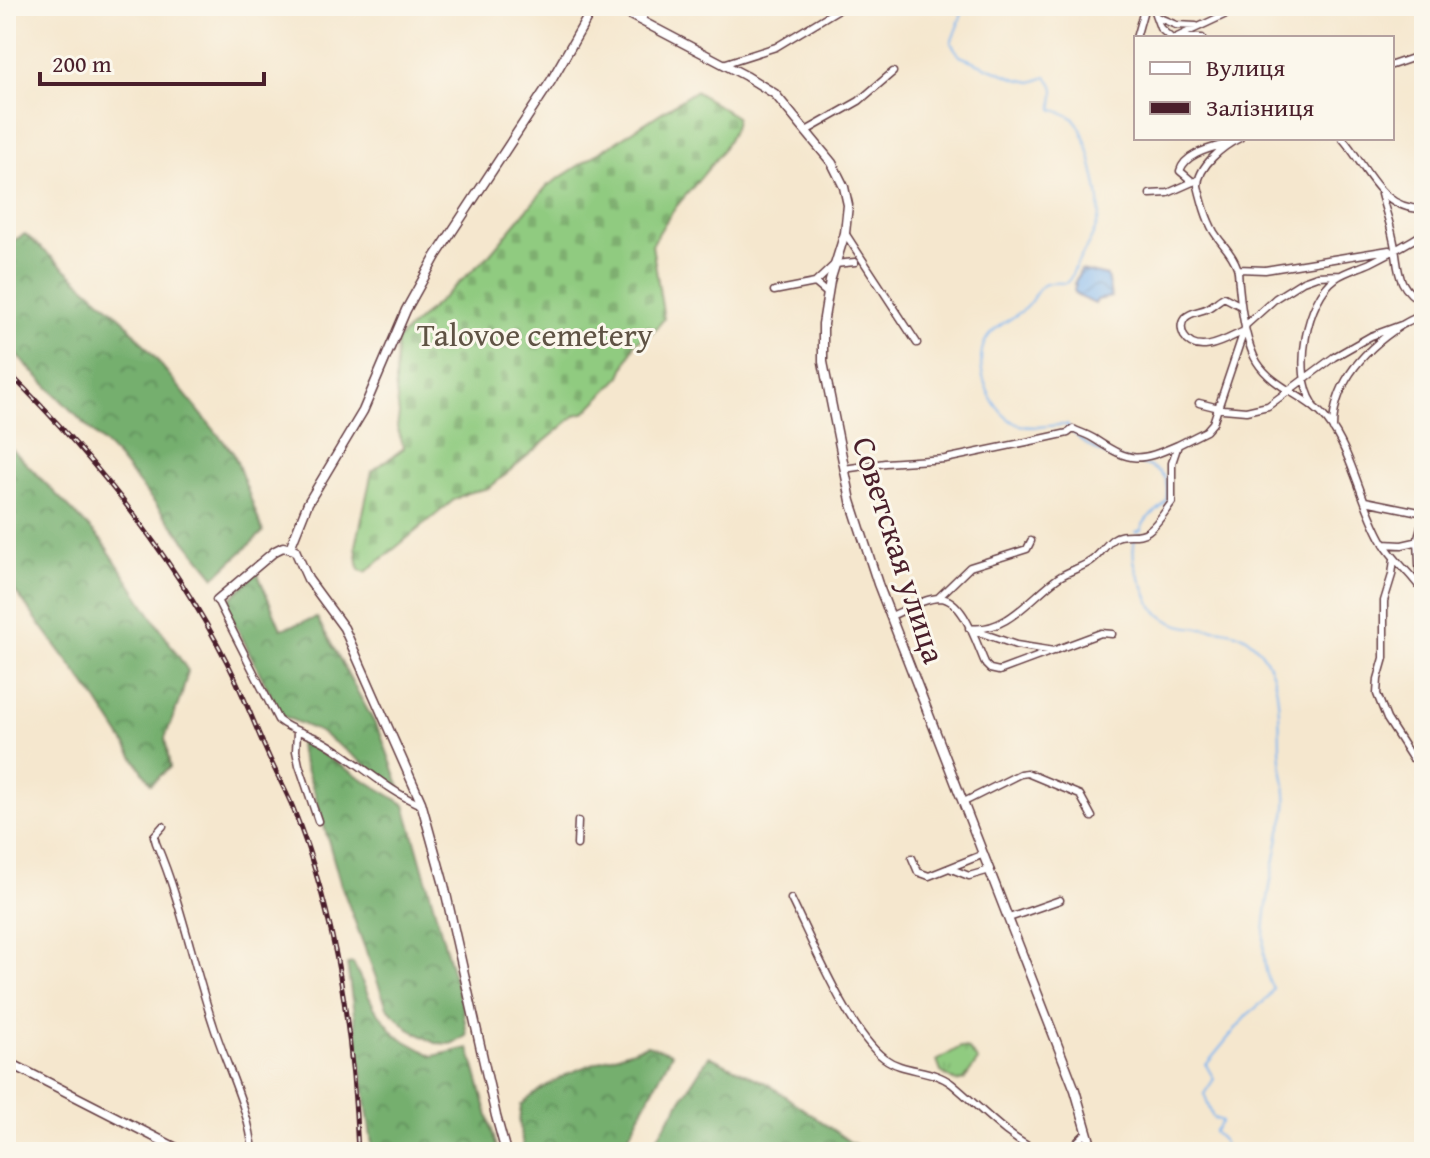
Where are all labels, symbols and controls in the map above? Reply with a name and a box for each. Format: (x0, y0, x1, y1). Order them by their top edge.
scale bar (40, 36, 264, 86)
legend (1134, 36, 1394, 140)
text: 200 m (52, 46, 112, 81)
text: Вулиця (1206, 50, 1285, 85)
text: Залізниця (1206, 90, 1314, 125)
park label: Talovoe cemetery (417, 311, 653, 358)
street label: Советская улица (841, 431, 958, 670)

